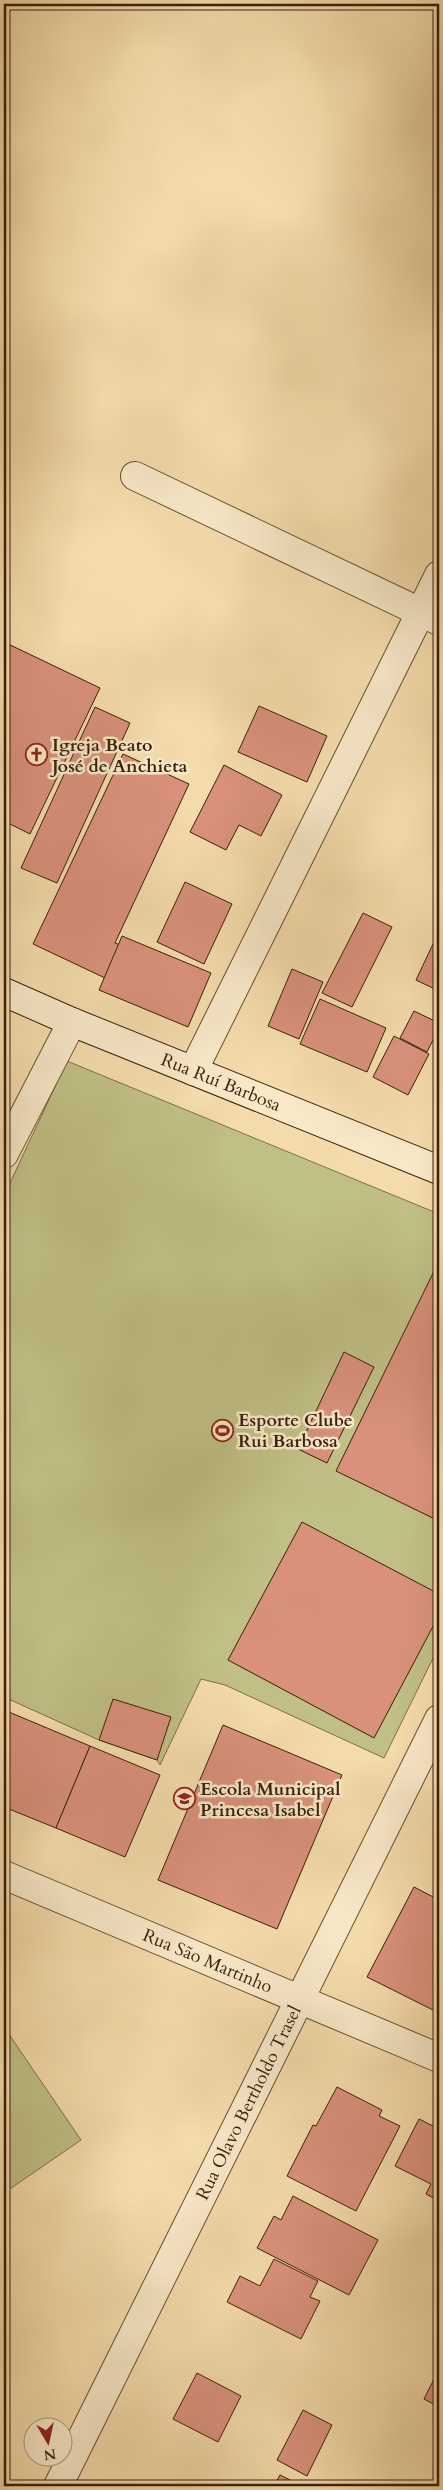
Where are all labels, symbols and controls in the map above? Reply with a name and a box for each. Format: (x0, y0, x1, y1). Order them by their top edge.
place label: Igreja Beato José de Anchieta (49, 733, 188, 779)
church icon: Igreja Beato José de Anchieta (24, 743, 48, 767)
street label: Rua Ruí Barbosa (157, 1047, 285, 1118)
place label: Esporte Clube Rui Barbosa (238, 1408, 353, 1454)
sports icon: Esporte Clube Rui Barbosa (210, 1418, 234, 1442)
place label: Escola Municipal Princesa Isabel (200, 1777, 341, 1823)
school or university icon: Escola Municipal Princesa Isabel (172, 1787, 196, 1811)
street label: Rua São Martinho (139, 1923, 276, 2000)
street label: Rua Olavo Bertholdo Trasel (190, 2001, 308, 2204)
north arrow (22, 2418, 72, 2468)
text: N (42, 2444, 57, 2465)

